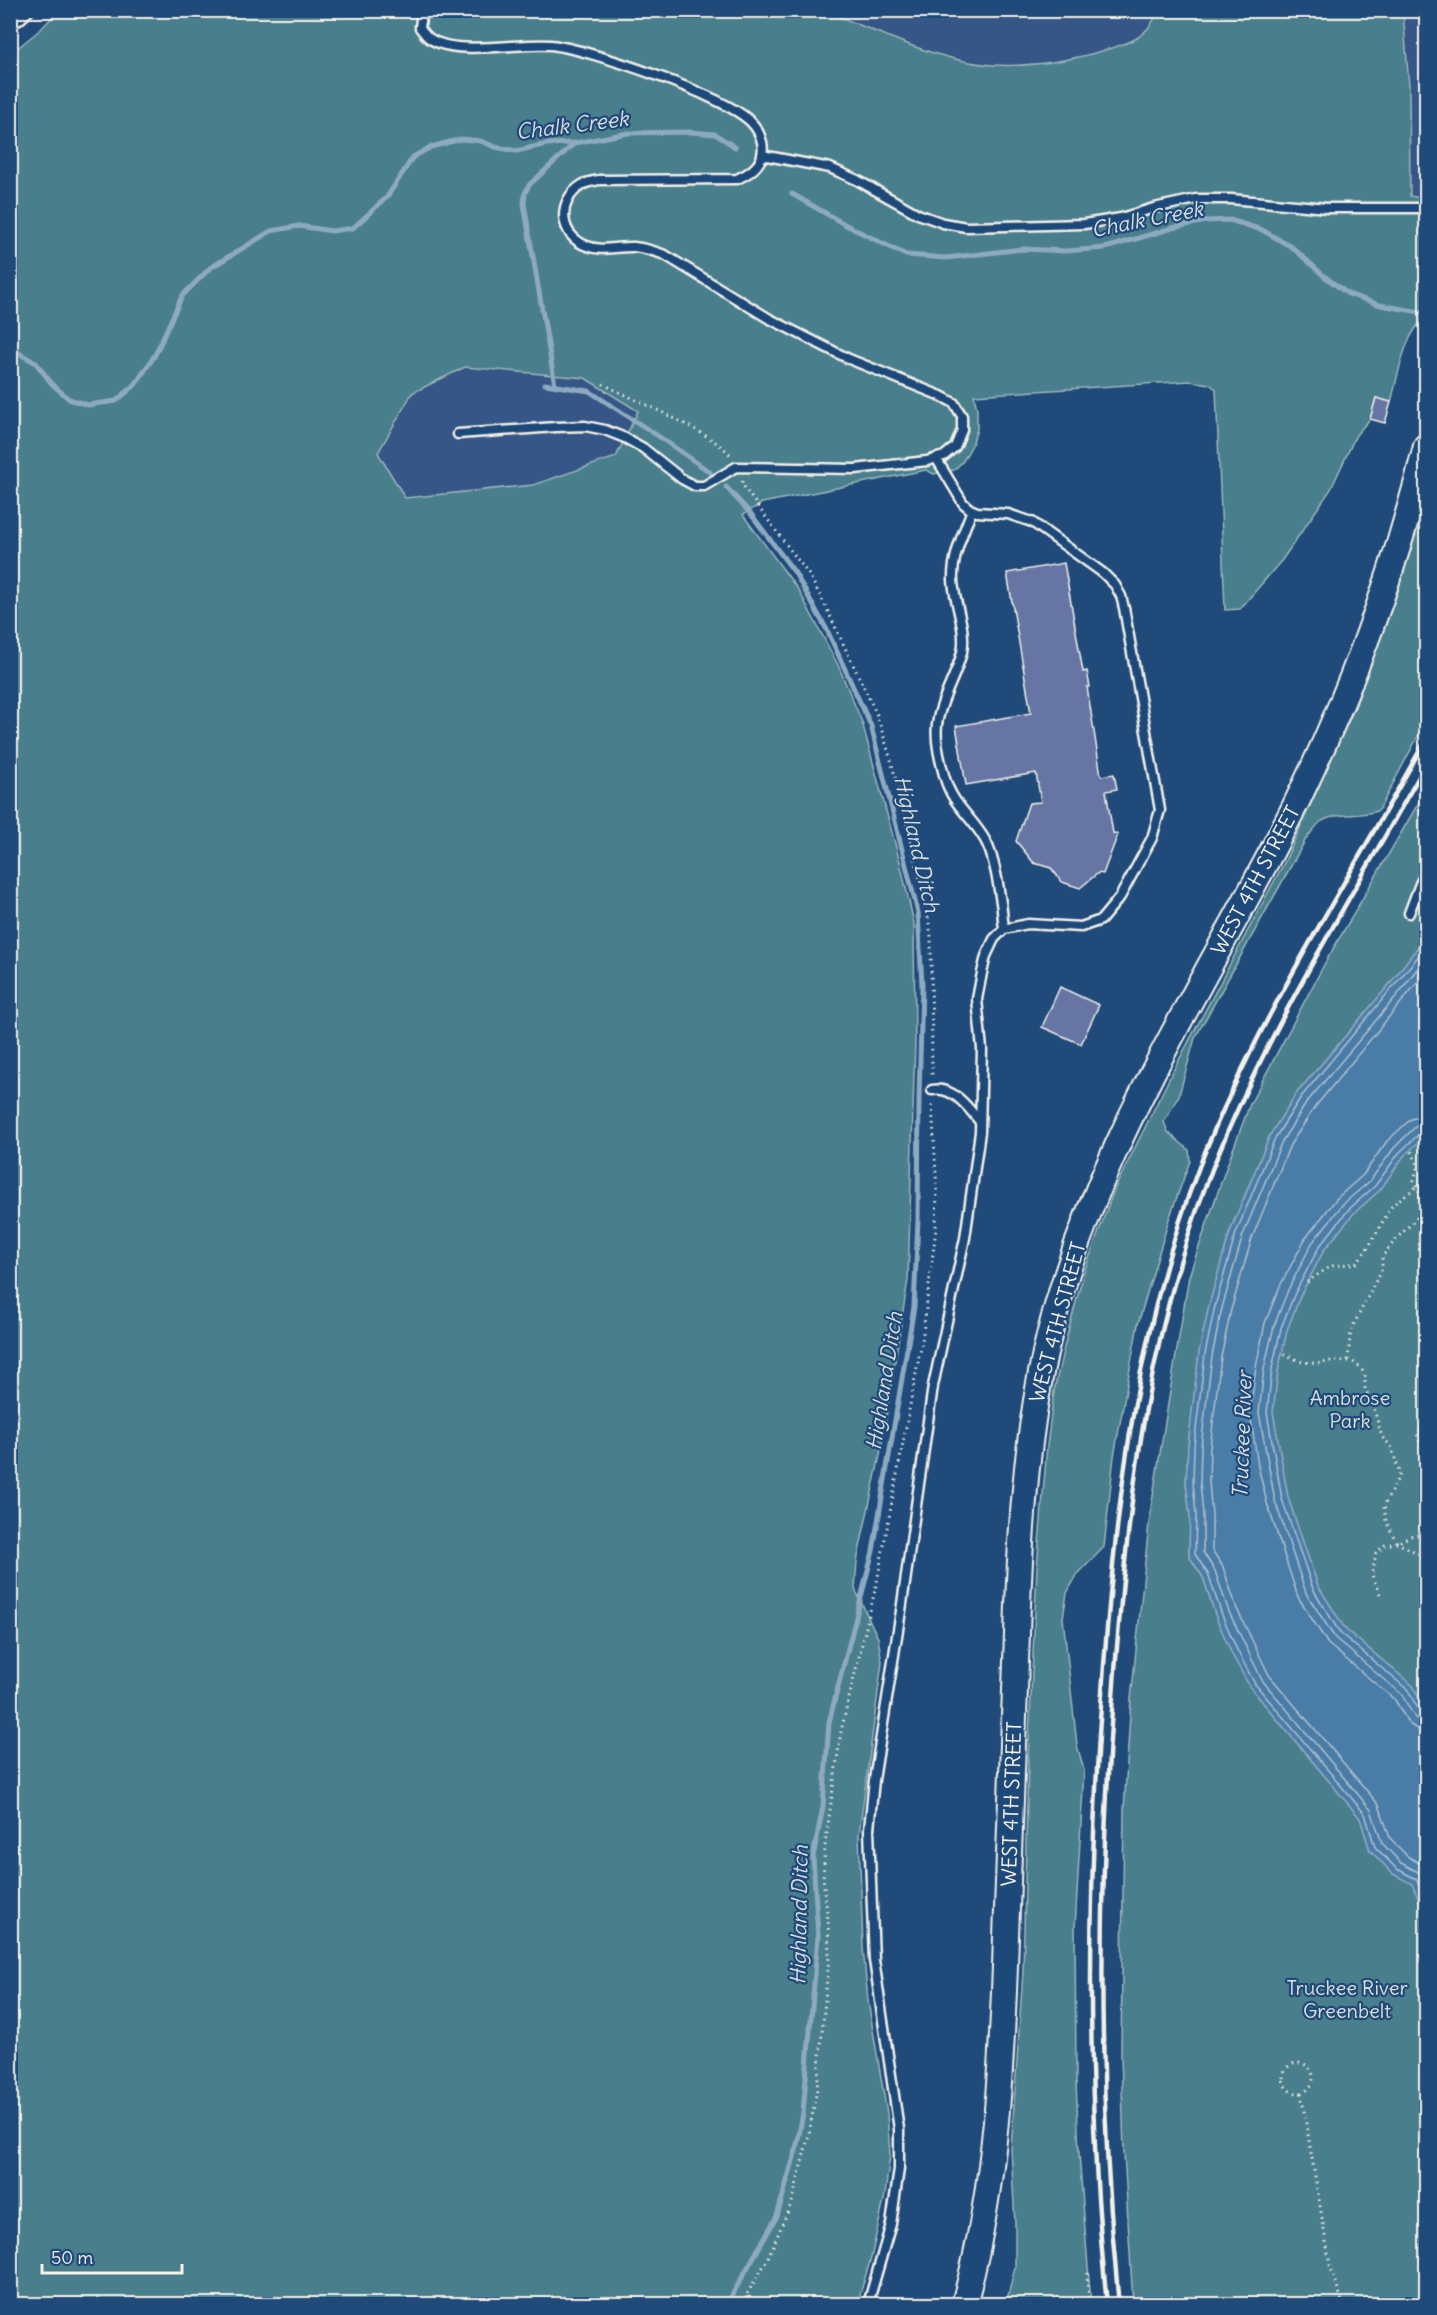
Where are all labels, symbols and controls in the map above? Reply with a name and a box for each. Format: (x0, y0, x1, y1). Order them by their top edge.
water label: Chalk Creek (514, 105, 631, 145)
water label: Chalk Creek (1089, 195, 1206, 243)
water label: Highland Ditch (888, 773, 946, 916)
street label: WEST 4TH STREET (1205, 801, 1305, 959)
street label: WEST 4TH STREET (1024, 1239, 1090, 1405)
water label: Highland Ditch (860, 1309, 908, 1452)
water label: Truckee River (1226, 1368, 1258, 1499)
park label: Ambrose Park (1310, 1385, 1390, 1433)
street label: WEST 4TH STREET (996, 1721, 1026, 1887)
water label: Highland Ditch (784, 1844, 814, 1985)
park label: Truckee River Greenbelt (1286, 1975, 1408, 2023)
scale bar (42, 2237, 182, 2275)
text: 50 m (51, 2246, 93, 2269)

